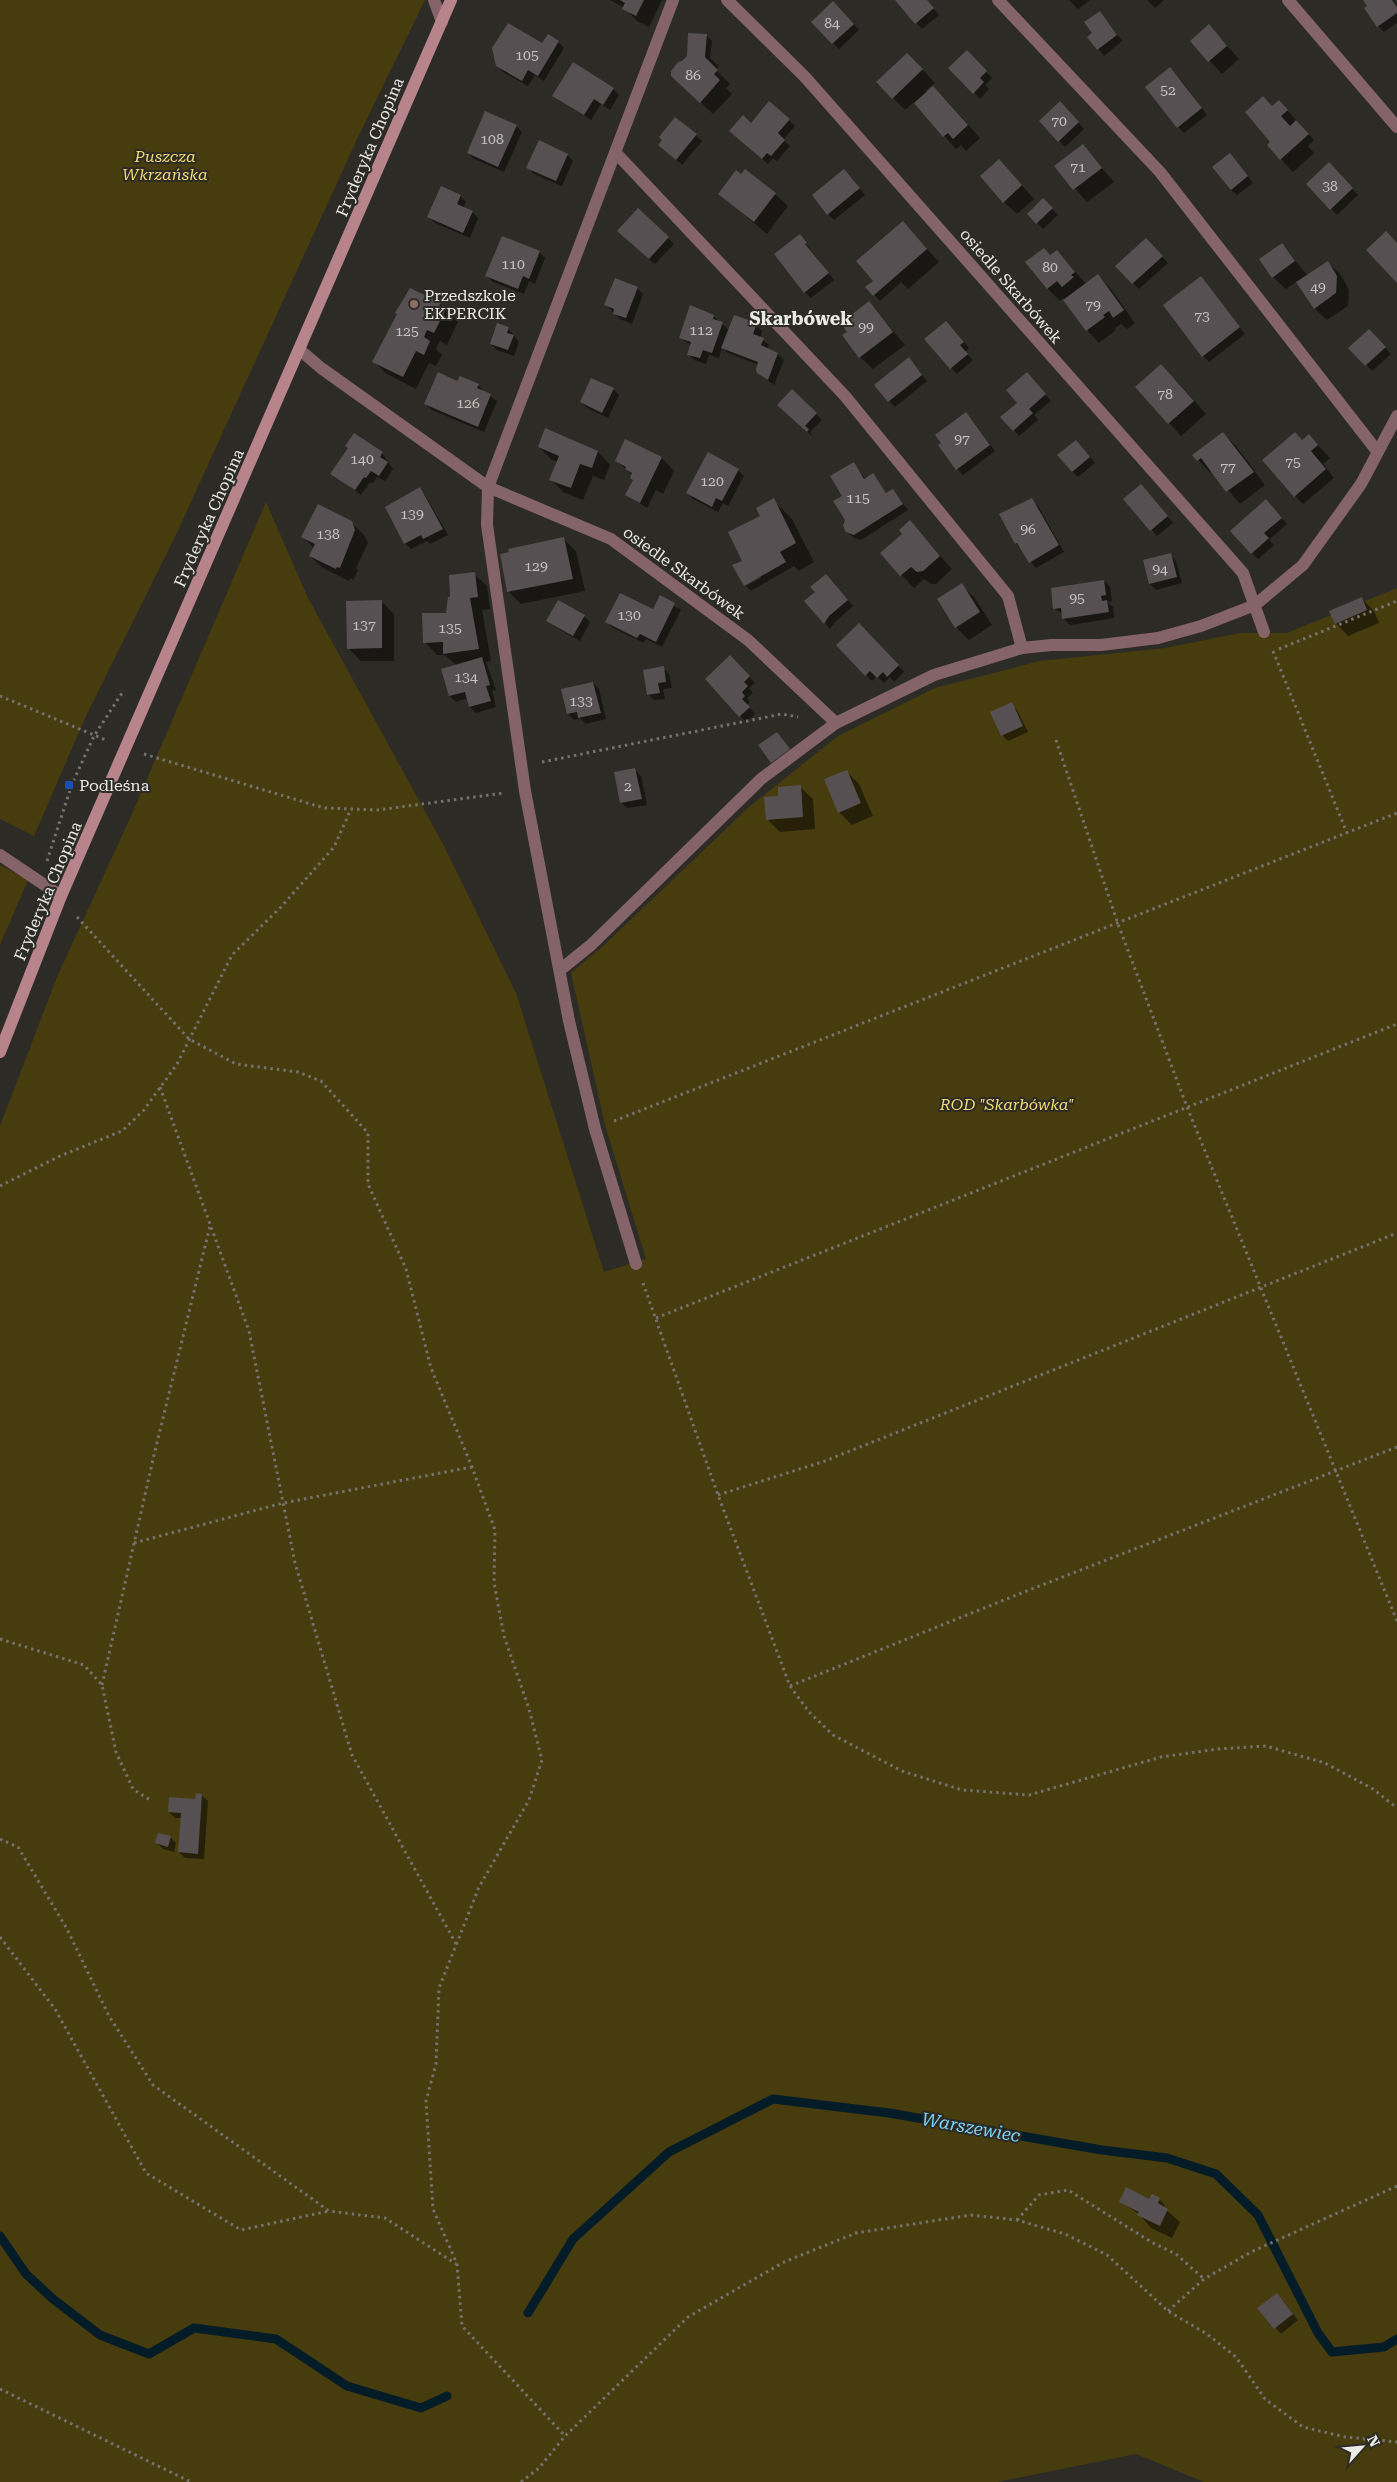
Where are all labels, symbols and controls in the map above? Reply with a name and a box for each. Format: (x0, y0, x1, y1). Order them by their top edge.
house number: 84 (824, 15, 840, 31)
house number: 105 (515, 47, 539, 63)
house number: 86 (685, 67, 701, 83)
street label: Fryderyka Chopina (332, 74, 408, 219)
house number: 52 (1160, 82, 1176, 98)
house number: 70 (1051, 113, 1067, 129)
house number: 108 (480, 131, 504, 147)
park label: Puszcza Wkrzańska (122, 147, 208, 184)
house number: 71 (1070, 159, 1086, 175)
house number: 38 (1322, 178, 1338, 194)
street label: osiedle Skarbówek (956, 225, 1066, 347)
house number: 110 (501, 256, 525, 272)
house number: 80 (1042, 259, 1058, 275)
house number: 49 (1310, 279, 1326, 295)
place label: Przedszkole EKPERCIK (424, 286, 516, 323)
house number: 79 (1085, 297, 1101, 313)
marker: Przedszkole EKPERCIK (408, 298, 420, 310)
district label: Skarbówek (749, 308, 853, 329)
house number: 73 (1194, 308, 1210, 324)
house number: 99 (858, 319, 874, 335)
house number: 112 (689, 322, 713, 338)
house number: 125 (395, 323, 419, 339)
house number: 78 (1157, 386, 1173, 402)
house number: 126 (456, 395, 480, 411)
house number: 97 (954, 431, 970, 447)
street label: Fryderyka Chopina (170, 446, 248, 590)
house number: 140 (350, 451, 374, 467)
house number: 75 (1285, 454, 1301, 470)
house number: 77 (1220, 459, 1236, 475)
house number: 120 (700, 473, 724, 489)
house number: 115 (846, 490, 870, 506)
house number: 139 (400, 506, 424, 522)
house number: 96 (1020, 521, 1036, 537)
street label: osiedle Skarbówek (619, 522, 749, 624)
house number: 138 (316, 526, 340, 542)
house number: 129 (524, 558, 548, 574)
house number: 94 (1152, 561, 1168, 577)
house number: 95 (1069, 590, 1085, 606)
house number: 130 (617, 607, 641, 623)
house number: 137 (352, 617, 376, 633)
house number: 135 (438, 620, 462, 636)
house number: 134 (454, 669, 478, 685)
house number: 133 (569, 693, 593, 709)
place label: Podleśna (79, 776, 150, 795)
house number: 2 (624, 778, 632, 794)
marker: Podleśna (63, 779, 75, 791)
street label: Fryderyka Chopina (10, 818, 86, 963)
park label: ROD "Skarbówka" (939, 1095, 1074, 1114)
water label: Warszewiec (920, 2108, 1023, 2146)
north arrow (1337, 2422, 1387, 2472)
text: N (1364, 2433, 1383, 2450)

